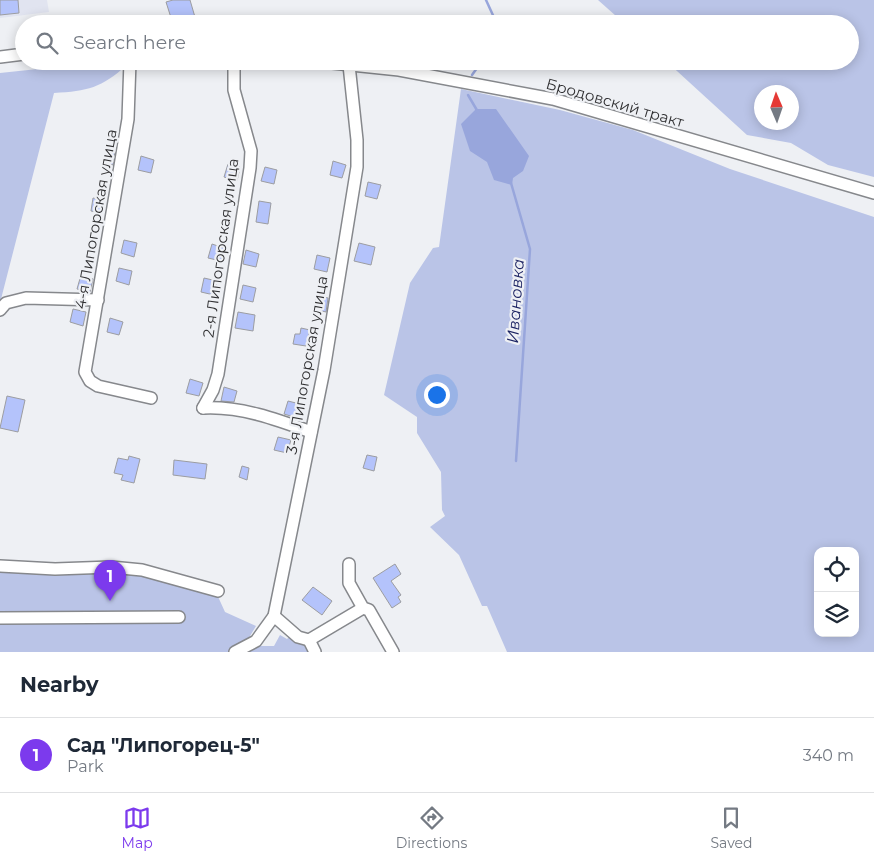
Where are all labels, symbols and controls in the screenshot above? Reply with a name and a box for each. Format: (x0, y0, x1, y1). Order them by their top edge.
search box (15, 15, 859, 70)
icon: search (33, 29, 61, 57)
text: Search here (73, 31, 186, 54)
street label: Бродовский тракт (544, 74, 687, 132)
north arrow (754, 85, 799, 130)
street label: 4-я Липогорская улица (70, 127, 121, 310)
street label: 2-я Липогорская улица (199, 157, 242, 339)
water label: Ивановка (503, 258, 528, 344)
street label: 3-я Липогорская улица (281, 274, 332, 456)
your location (424, 382, 450, 408)
map controls (814, 547, 859, 637)
button: locate (814, 547, 859, 592)
pin: 1 (94, 560, 126, 601)
button: layers (814, 592, 859, 637)
text: Nearby (20, 672, 99, 697)
text: Сад "Липогорец-5" (67, 734, 260, 757)
text: 1 (33, 746, 39, 765)
text: 340 m (803, 746, 854, 765)
text: Park (67, 757, 104, 776)
tab: Map (122, 804, 153, 852)
tab: Directions (396, 804, 467, 852)
tab: Saved (710, 804, 752, 852)

